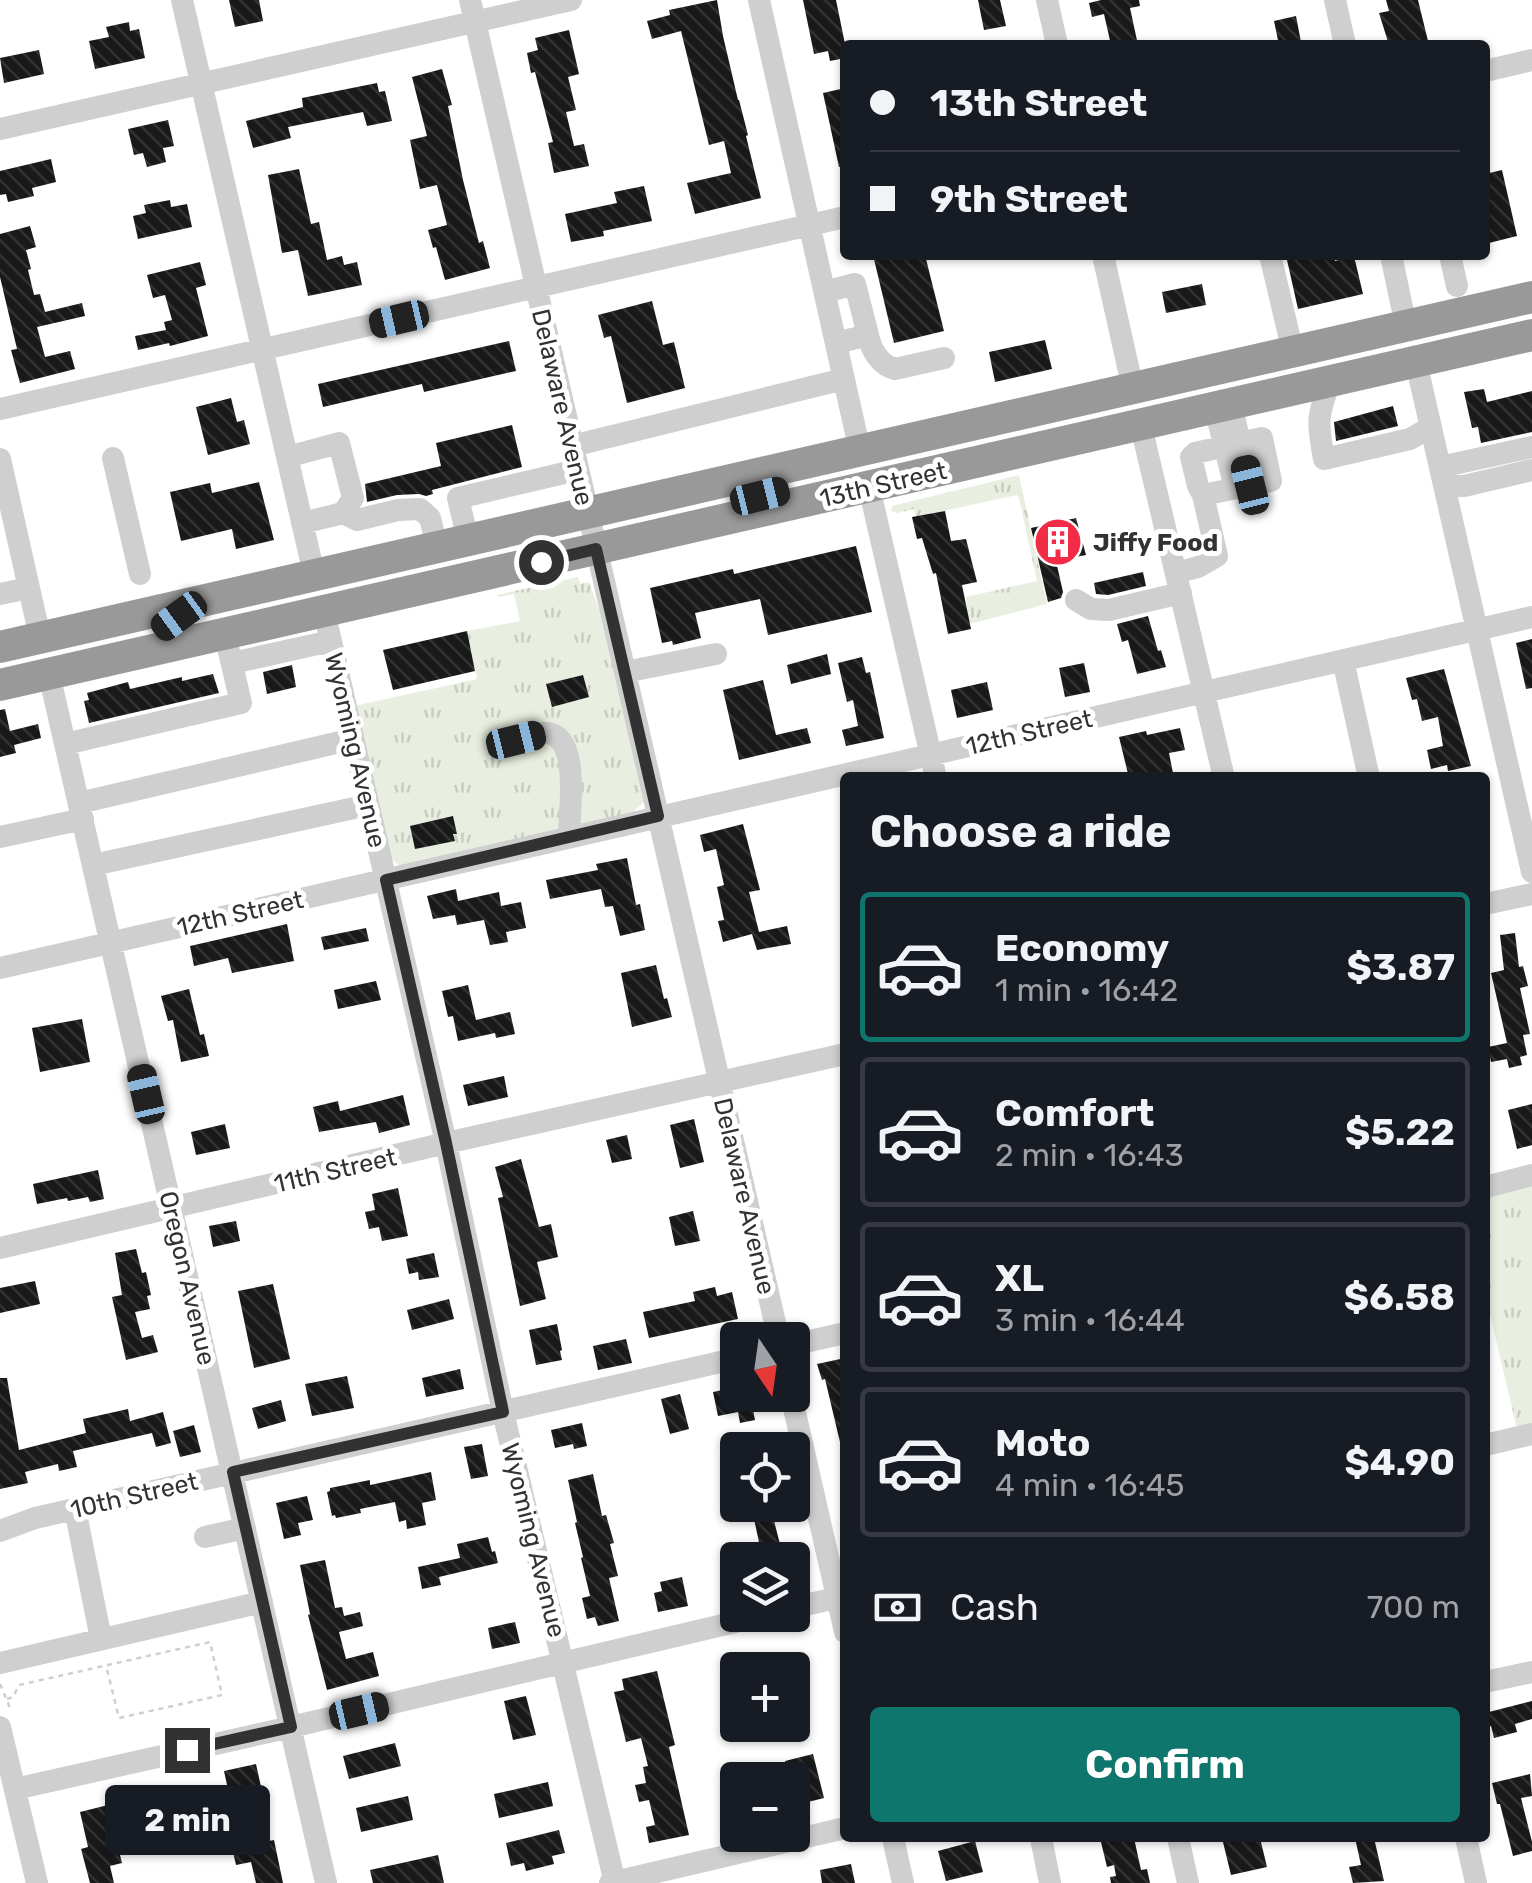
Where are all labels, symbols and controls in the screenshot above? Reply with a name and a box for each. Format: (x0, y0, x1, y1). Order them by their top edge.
text: 13th Street (930, 80, 1147, 126)
text: 9th Street (930, 176, 1128, 222)
car (366, 298, 432, 340)
street label: Delaware Avenue (526, 306, 599, 508)
car (1228, 452, 1272, 518)
street label: 13th Street (817, 456, 949, 513)
car (727, 474, 793, 518)
building icon: Jiffy Food (1032, 516, 1084, 568)
place label: Jiffy Food (1093, 528, 1218, 557)
route start (519, 540, 564, 585)
car (146, 586, 212, 646)
street label: Wyoming Avenue (319, 650, 392, 850)
street label: 12th Street (963, 704, 1095, 761)
car (483, 718, 549, 762)
text: Choose a ride (870, 805, 1172, 858)
street label: 12th Street (174, 885, 306, 942)
icon: car (875, 922, 965, 1012)
text: Economy (995, 925, 1169, 971)
text: $3.87 (1346, 944, 1455, 990)
text: 1 min · 16:42 (995, 971, 1178, 1009)
car (125, 1061, 167, 1127)
icon: car (875, 1087, 965, 1177)
text: Comfort (995, 1090, 1154, 1136)
street label: Delaware Avenue (708, 1095, 781, 1297)
text: $5.22 (1345, 1109, 1455, 1155)
text: 2 min · 16:43 (995, 1136, 1184, 1174)
street label: 11th Street (271, 1142, 399, 1199)
street label: Oregon Avenue (153, 1188, 222, 1368)
icon: car (875, 1252, 965, 1342)
text: XL (995, 1255, 1044, 1301)
text: $6.58 (1344, 1274, 1455, 1320)
text: 3 min · 16:44 (995, 1301, 1185, 1339)
north arrow (720, 1322, 810, 1412)
map controls (720, 1322, 810, 1852)
icon: car (875, 1417, 965, 1507)
text: Moto (995, 1420, 1091, 1466)
button: locate (720, 1432, 810, 1522)
text: $4.90 (1344, 1439, 1455, 1485)
street label: Wyoming Avenue (495, 1440, 572, 1640)
text: 4 min · 16:45 (995, 1466, 1185, 1504)
street label: 10th Street (68, 1467, 201, 1524)
button: layers (720, 1542, 810, 1632)
icon: cash (870, 1580, 925, 1635)
text: Cash (950, 1584, 1039, 1630)
text: 700 m (1367, 1588, 1460, 1626)
button: + (720, 1652, 810, 1742)
car (326, 1690, 392, 1732)
button: Confirm (870, 1707, 1460, 1822)
route end (165, 1728, 210, 1773)
button: − (720, 1762, 810, 1852)
callout: 2 min (104, 1785, 270, 1855)
text: 2 min (144, 1801, 231, 1839)

